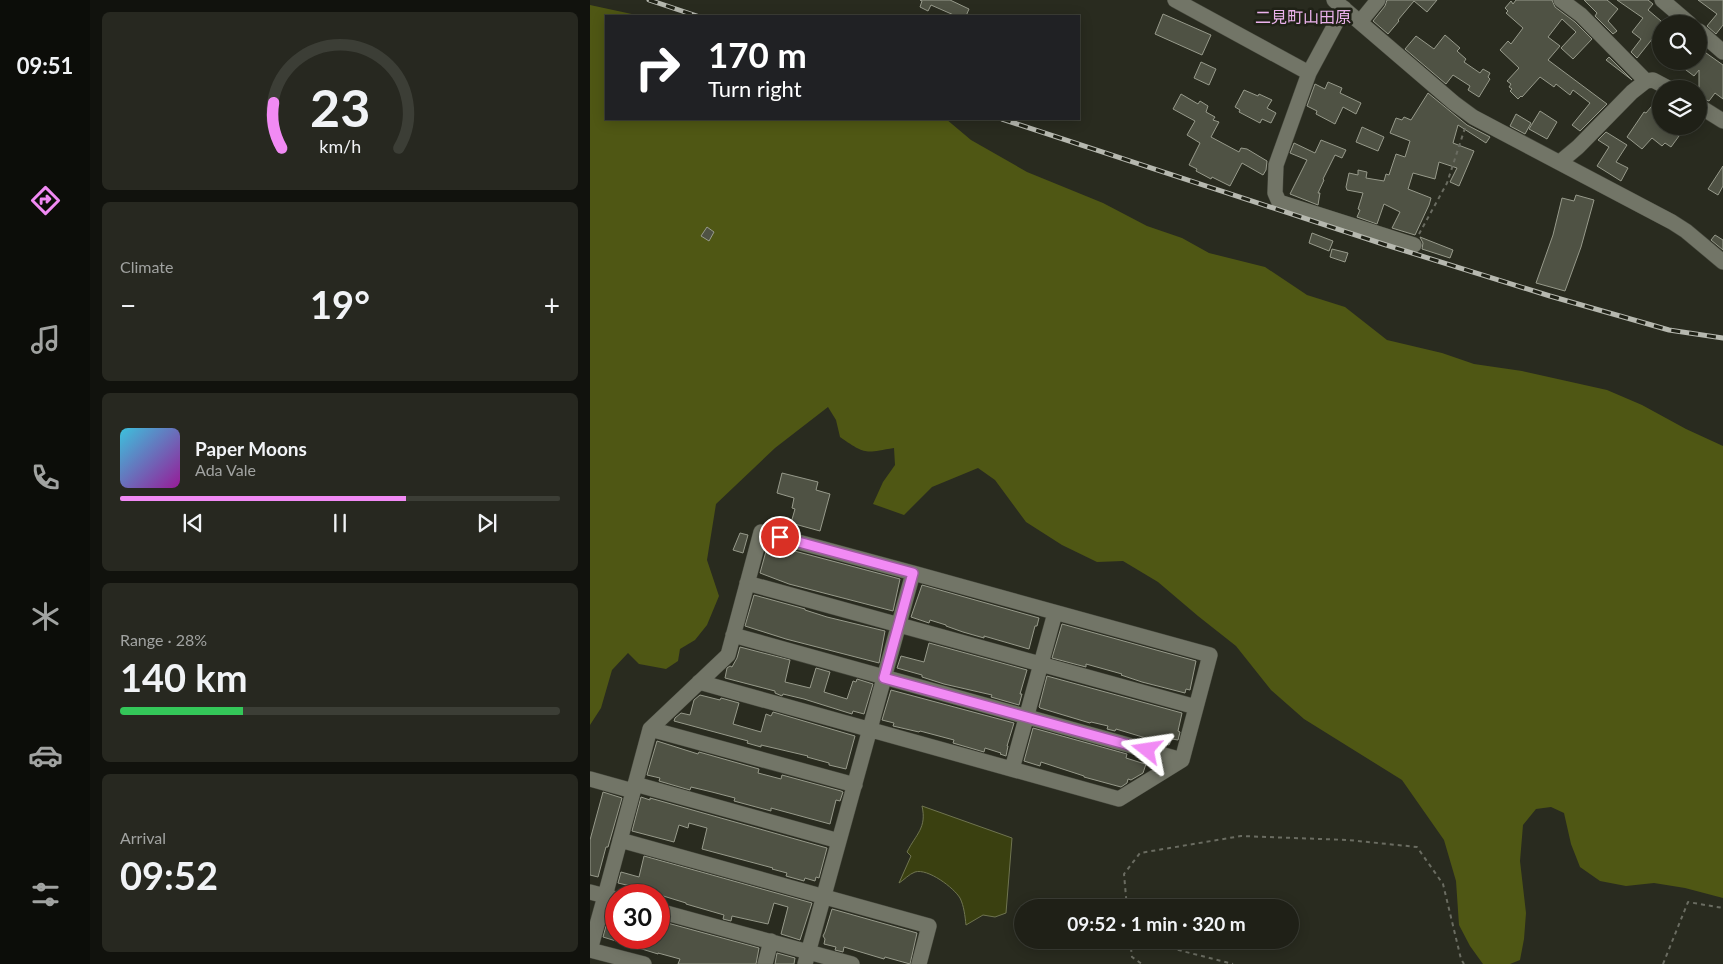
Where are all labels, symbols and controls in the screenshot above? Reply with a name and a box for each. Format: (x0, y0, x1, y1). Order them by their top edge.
district label: 二見町山田原 (1255, 7, 1351, 26)
map controls (1652, 15, 1707, 135)
button: search (1652, 15, 1707, 70)
text: 170 m (708, 33, 807, 75)
icon: right (625, 35, 690, 100)
text: 09:51 (17, 52, 73, 79)
text: Turn right (708, 75, 802, 102)
text: 23 (310, 76, 370, 138)
button: layers (1652, 80, 1707, 135)
text: km/h (319, 135, 361, 157)
icon: directions (28, 183, 63, 218)
text: Climate (120, 257, 173, 276)
text: 19° (310, 281, 370, 327)
text: − (120, 288, 136, 322)
text: + (544, 288, 560, 322)
icon: music (28, 322, 63, 357)
text: Paper Moons (195, 437, 307, 460)
icon: phone (28, 460, 63, 495)
text: Ada Vale (195, 460, 256, 479)
icon: previous (179, 509, 207, 537)
icon: pause (326, 509, 354, 537)
icon: next (473, 509, 501, 537)
pin (759, 516, 801, 558)
icon: arrive (766, 523, 794, 551)
icon: climate (28, 599, 63, 634)
text: Range · 28% (120, 630, 207, 649)
text: 140 km (120, 654, 248, 700)
position arrow (1120, 723, 1172, 775)
icon: car (28, 738, 63, 773)
text: Arrival (120, 828, 166, 847)
text: 09:52 (120, 852, 218, 898)
icon: filters (28, 877, 63, 912)
speed limit sign: 30 (605, 884, 670, 949)
text: 09:52 · 1 min · 320 m (1067, 912, 1246, 935)

